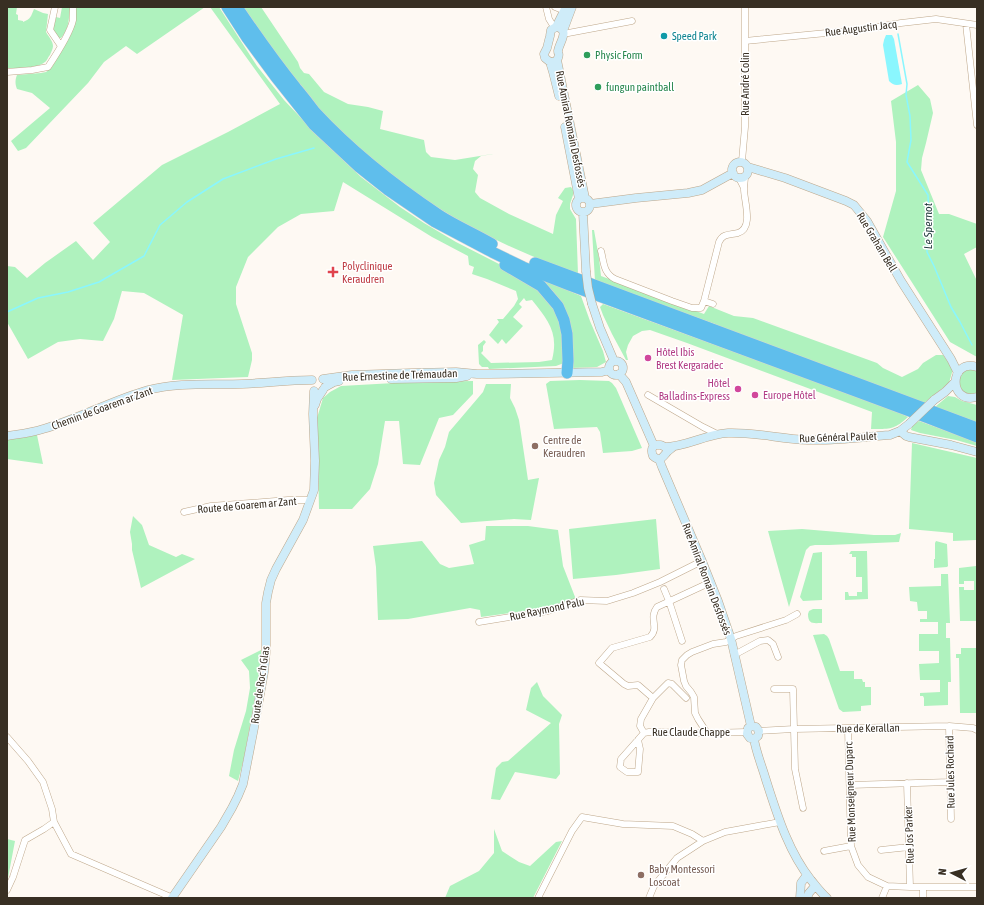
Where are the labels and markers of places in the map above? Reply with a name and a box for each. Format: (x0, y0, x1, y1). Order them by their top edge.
place label: Speed Park (672, 30, 717, 42)
marker: Speed Park (659, 31, 669, 41)
place label: Physic Form (595, 49, 643, 61)
marker: Physic Form (582, 50, 592, 60)
place label: fungun paintball (606, 81, 674, 93)
marker: fungun paintball (593, 82, 603, 92)
place label: Polyclinique Keraudren (342, 260, 393, 285)
marker: Polyclinique Keraudren (327, 266, 339, 278)
place label: Hôtel Ibis Brest Kergaradec (656, 346, 724, 371)
marker: Hôtel Ibis Brest Kergaradec (643, 353, 653, 363)
place label: Hôtel Balladins-Express (659, 377, 730, 402)
marker: Hôtel Balladins-Express (733, 384, 743, 394)
place label: Europe Hôtel (763, 389, 816, 401)
marker: Europe Hôtel (750, 390, 760, 400)
place label: Centre de Keraudren (543, 434, 585, 459)
marker: Centre de Keraudren (530, 441, 540, 451)
place label: Baby Montessori Loscoat (649, 863, 715, 888)
marker: Baby Montessori Loscoat (636, 870, 646, 880)

